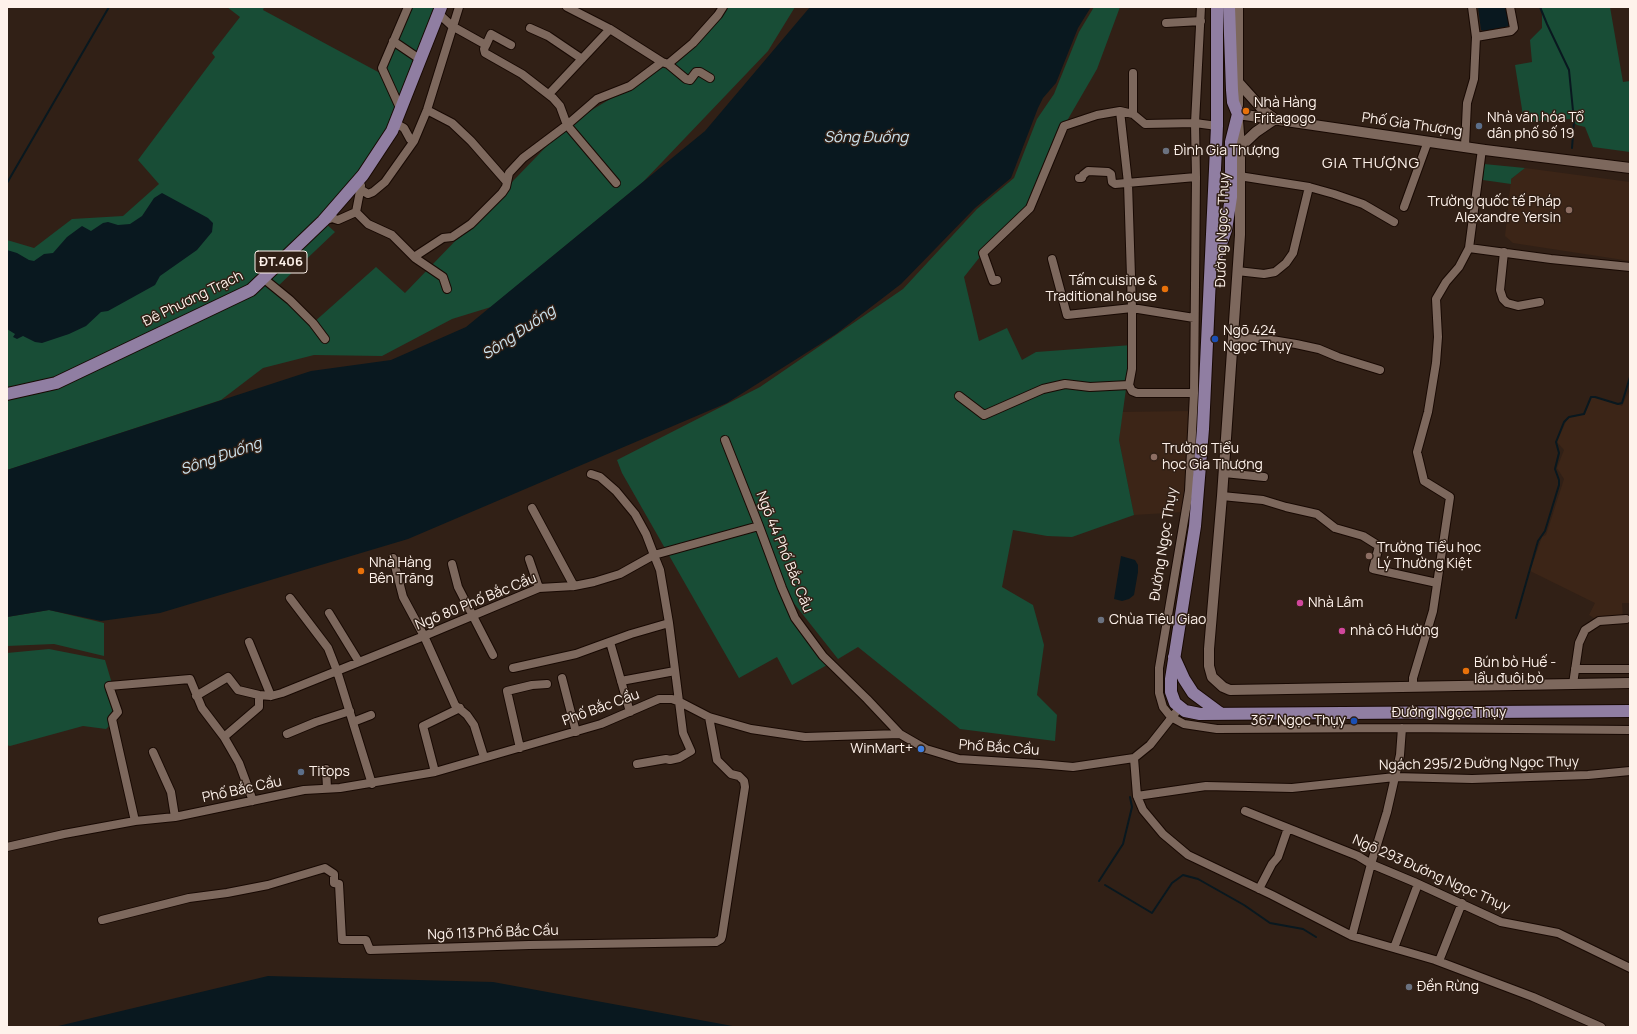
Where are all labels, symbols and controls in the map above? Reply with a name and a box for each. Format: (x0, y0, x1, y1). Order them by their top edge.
place label: Nhà Hàng Fritagogo (1254, 95, 1316, 128)
marker: Nhà Hàng Fritagogo (1241, 106, 1251, 116)
street label: Phố Gia Thượng (1361, 110, 1463, 140)
place label: Nhà văn hóa Tổ dân phố số 19 (1487, 110, 1584, 142)
marker: Nhà văn hóa Tổ dân phố số 19 (1474, 121, 1484, 131)
water label: Sông Đuống (824, 129, 908, 147)
place label: Đình Gia Thượng (1174, 143, 1280, 159)
marker: Đình Gia Thượng (1161, 146, 1171, 156)
district label: GIA THƯỢNG (1322, 155, 1420, 173)
street label: Đường Ngọc Thụy (1213, 172, 1233, 288)
place label: Trường quốc tế Pháp Alexandre Yersin (1427, 194, 1561, 226)
marker: Trường quốc tế Pháp Alexandre Yersin (1564, 205, 1574, 215)
road number: ĐT.406 (255, 251, 307, 273)
street label: Đê Phương Trạch (140, 267, 246, 331)
place label: Tấm cuisine & Traditional house (1045, 273, 1157, 306)
marker: Tấm cuisine & Traditional house (1160, 284, 1170, 294)
water label: Sông Đuống (479, 302, 559, 364)
place label: Ngõ 424 Ngọc Thụy (1223, 323, 1292, 356)
marker: Ngõ 424 Ngọc Thụy (1210, 334, 1220, 344)
water label: Sông Đuống (178, 435, 264, 479)
place label: Trường Tiểu học Gia Thượng (1162, 441, 1263, 474)
marker: Trường Tiểu học Gia Thượng (1149, 452, 1159, 462)
street label: Đường Ngọc Thụy (1147, 486, 1181, 602)
street label: Ngõ 44 Phố Bắc Cầu (752, 489, 816, 615)
place label: Trường Tiểu học Lý Thường Kiệt (1377, 540, 1481, 572)
marker: Trường Tiểu học Lý Thường Kiệt (1364, 551, 1374, 561)
place label: Nhà Hàng Bên Trăng (369, 555, 433, 588)
marker: Nhà Hàng Bên Trăng (356, 566, 366, 576)
street label: Ngõ 80 Phố Bắc Cầu (413, 570, 539, 634)
place label: Nhà Lâm (1308, 595, 1363, 611)
marker: Nhà Lâm (1295, 598, 1305, 608)
place label: Chùa Tiêu Giao (1109, 612, 1206, 628)
marker: Chùa Tiêu Giao (1096, 615, 1106, 625)
place label: nhà cô Hường (1350, 623, 1439, 639)
marker: nhà cô Hường (1337, 626, 1347, 636)
place label: Bún bò Huế - lẩu đuôi bò (1474, 655, 1556, 688)
marker: Bún bò Huế - lẩu đuôi bò (1461, 666, 1471, 676)
street label: Phố Bắc Cầu (560, 686, 642, 730)
street label: Đường Ngọc Thụy (1392, 705, 1506, 721)
place label: 367 Ngọc Thụy (1251, 713, 1346, 729)
marker: 367 Ngọc Thụy (1349, 716, 1359, 726)
street label: Phố Bắc Cầu (958, 737, 1040, 759)
place label: WinMart+ (850, 741, 913, 757)
marker: WinMart+ (916, 744, 926, 754)
street label: Ngách 295/2 Đường Ngọc Thụy (1379, 754, 1579, 774)
place label: Titops (309, 764, 350, 780)
marker: Titops (296, 767, 306, 777)
street label: Phố Bắc Cầu (201, 773, 283, 807)
street label: Ngõ 293 Đường Ngọc Thụy (1350, 832, 1512, 916)
street label: Ngõ 113 Phố Bắc Cầu (427, 922, 559, 944)
place label: Đền Rừng (1417, 979, 1479, 995)
marker: Đền Rừng (1404, 982, 1414, 992)

